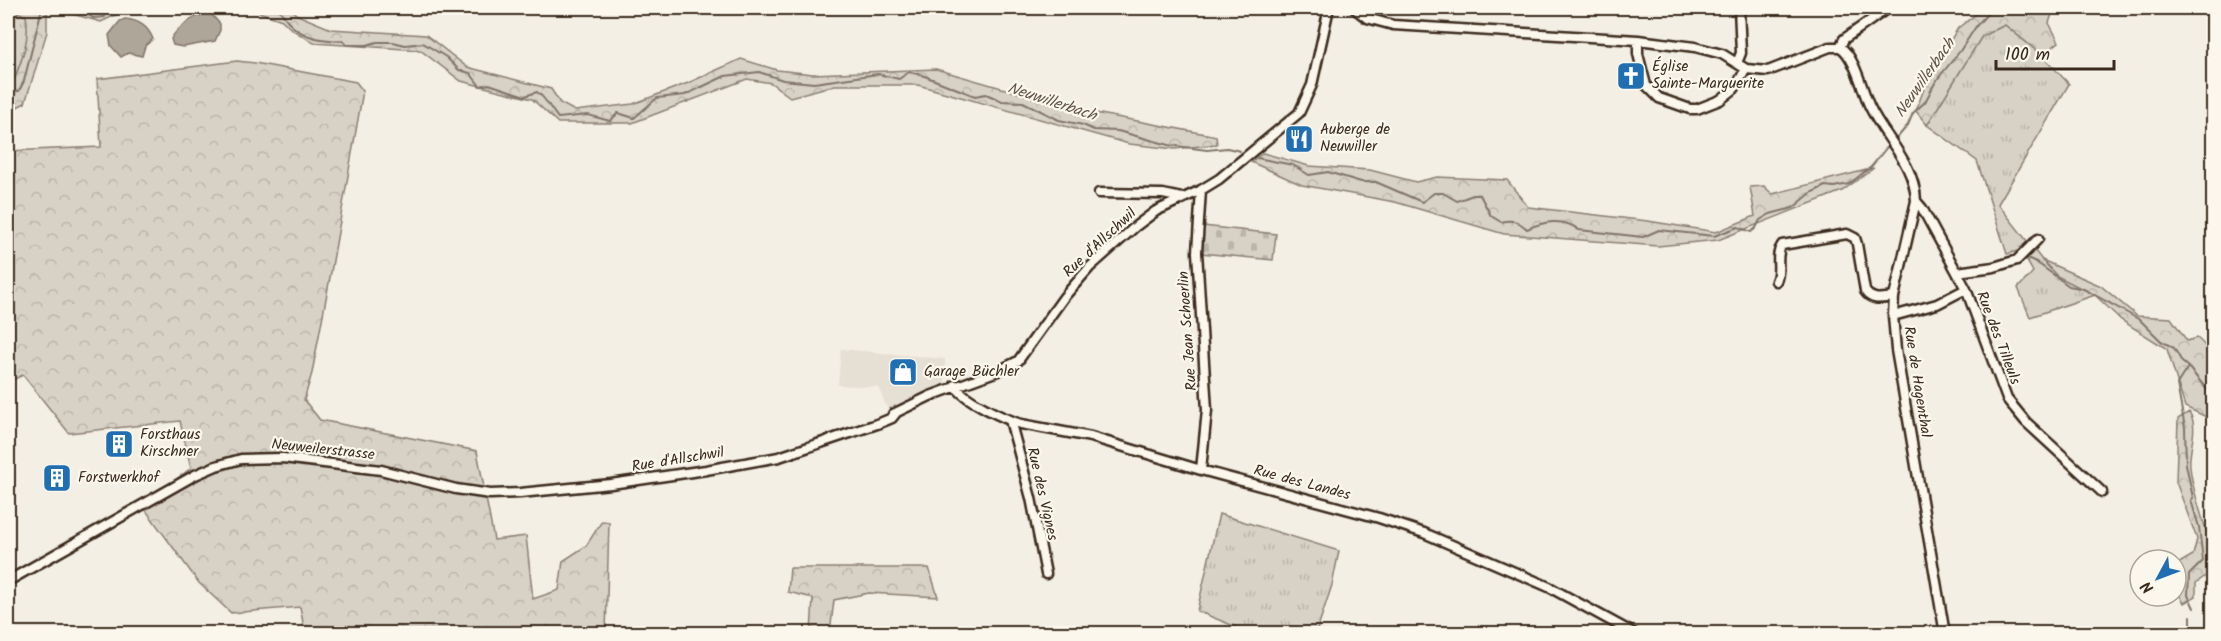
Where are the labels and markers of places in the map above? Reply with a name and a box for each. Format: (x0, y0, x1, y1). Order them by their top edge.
place label: Église Sainte-Marguerite (1652, 55, 1764, 96)
church icon: Église Sainte-Marguerite (1615, 60, 1647, 92)
place label: Auberge de Neuwiller (1320, 118, 1390, 159)
restaurant icon: Auberge de Neuwiller (1283, 123, 1315, 155)
shop icon: Garage Büchler (887, 356, 919, 388)
place label: Garage Büchler (924, 360, 1020, 384)
place label: Forsthaus Kirschner (140, 423, 201, 464)
building icon: Forsthaus Kirschner (103, 428, 135, 460)
building icon: Forstwerkhof (41, 462, 73, 494)
place label: Forstwerkhof (78, 466, 160, 490)

